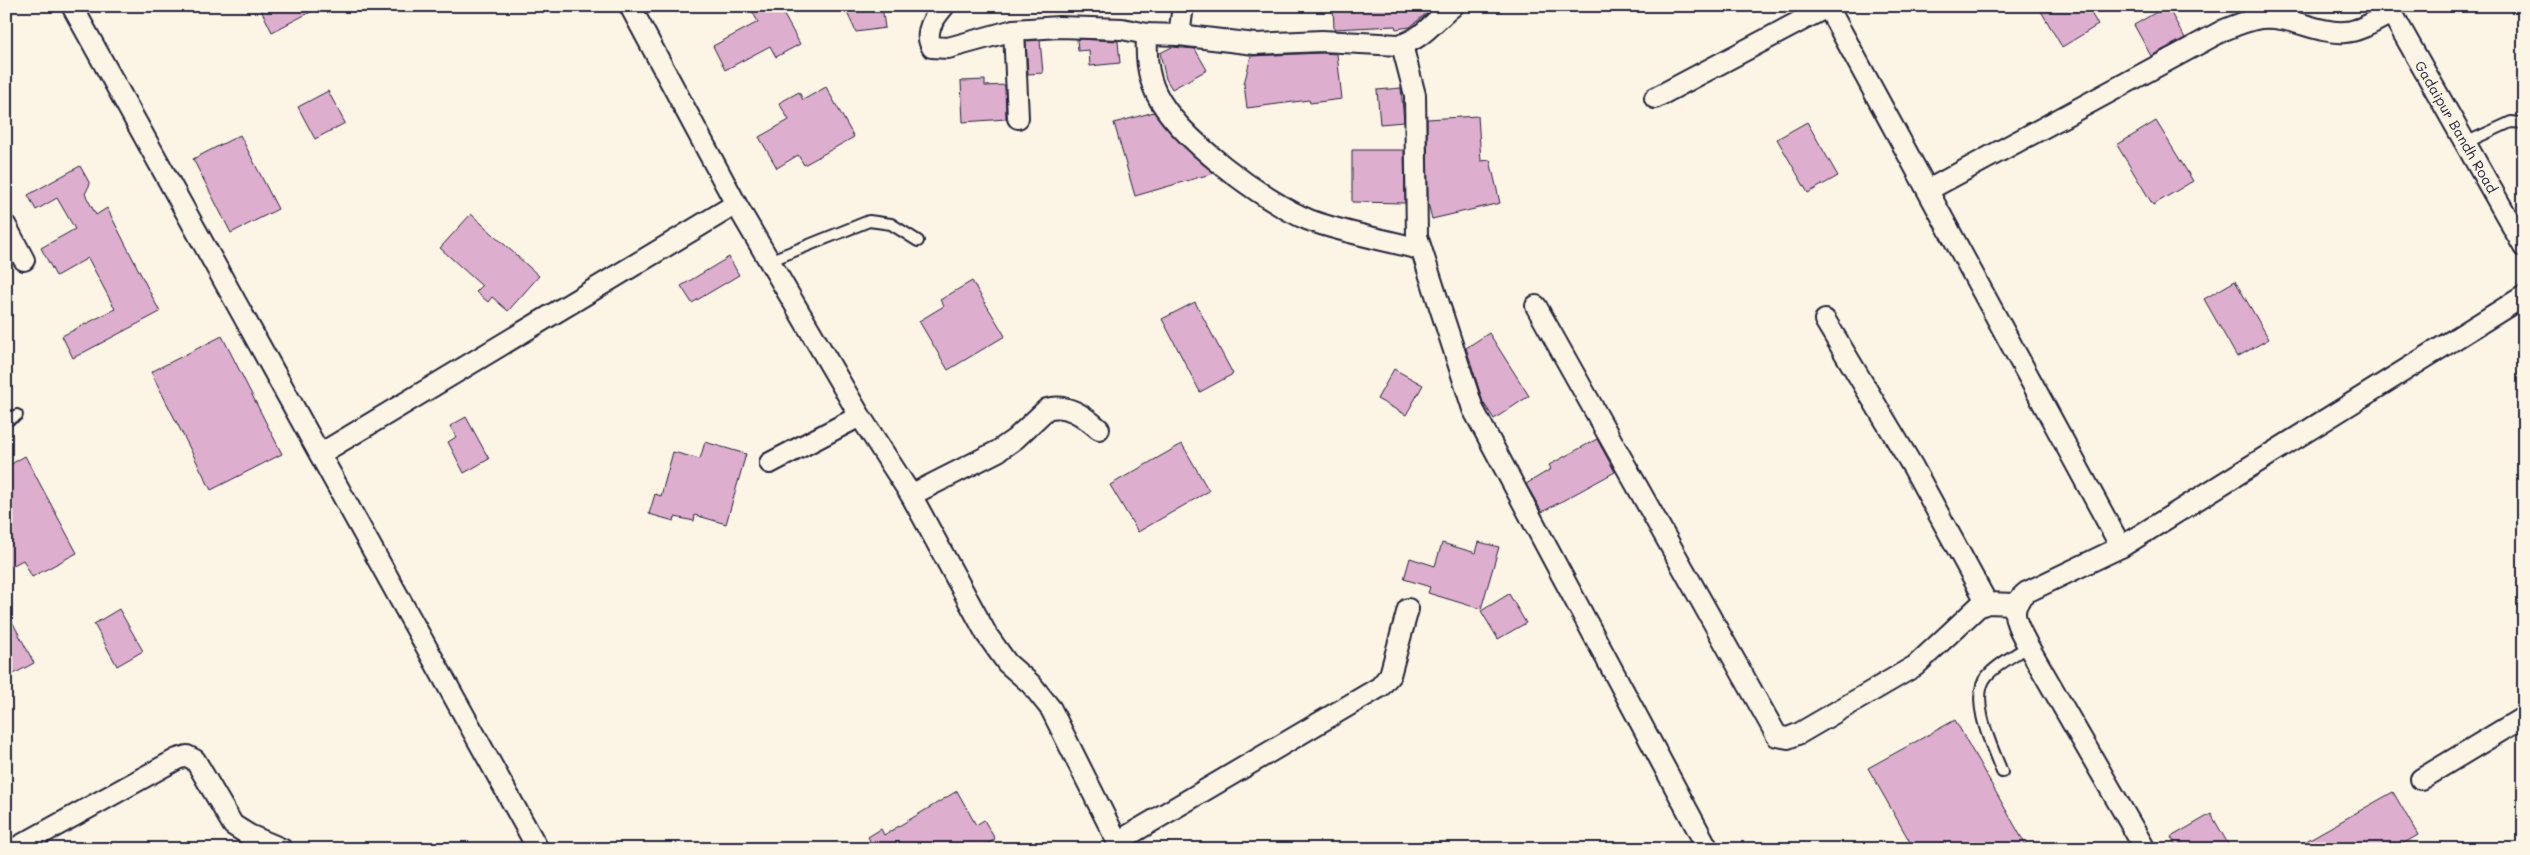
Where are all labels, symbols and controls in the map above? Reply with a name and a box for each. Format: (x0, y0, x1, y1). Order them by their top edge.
street label: Gadaipur Bandh Road (2411, 57, 2502, 197)

